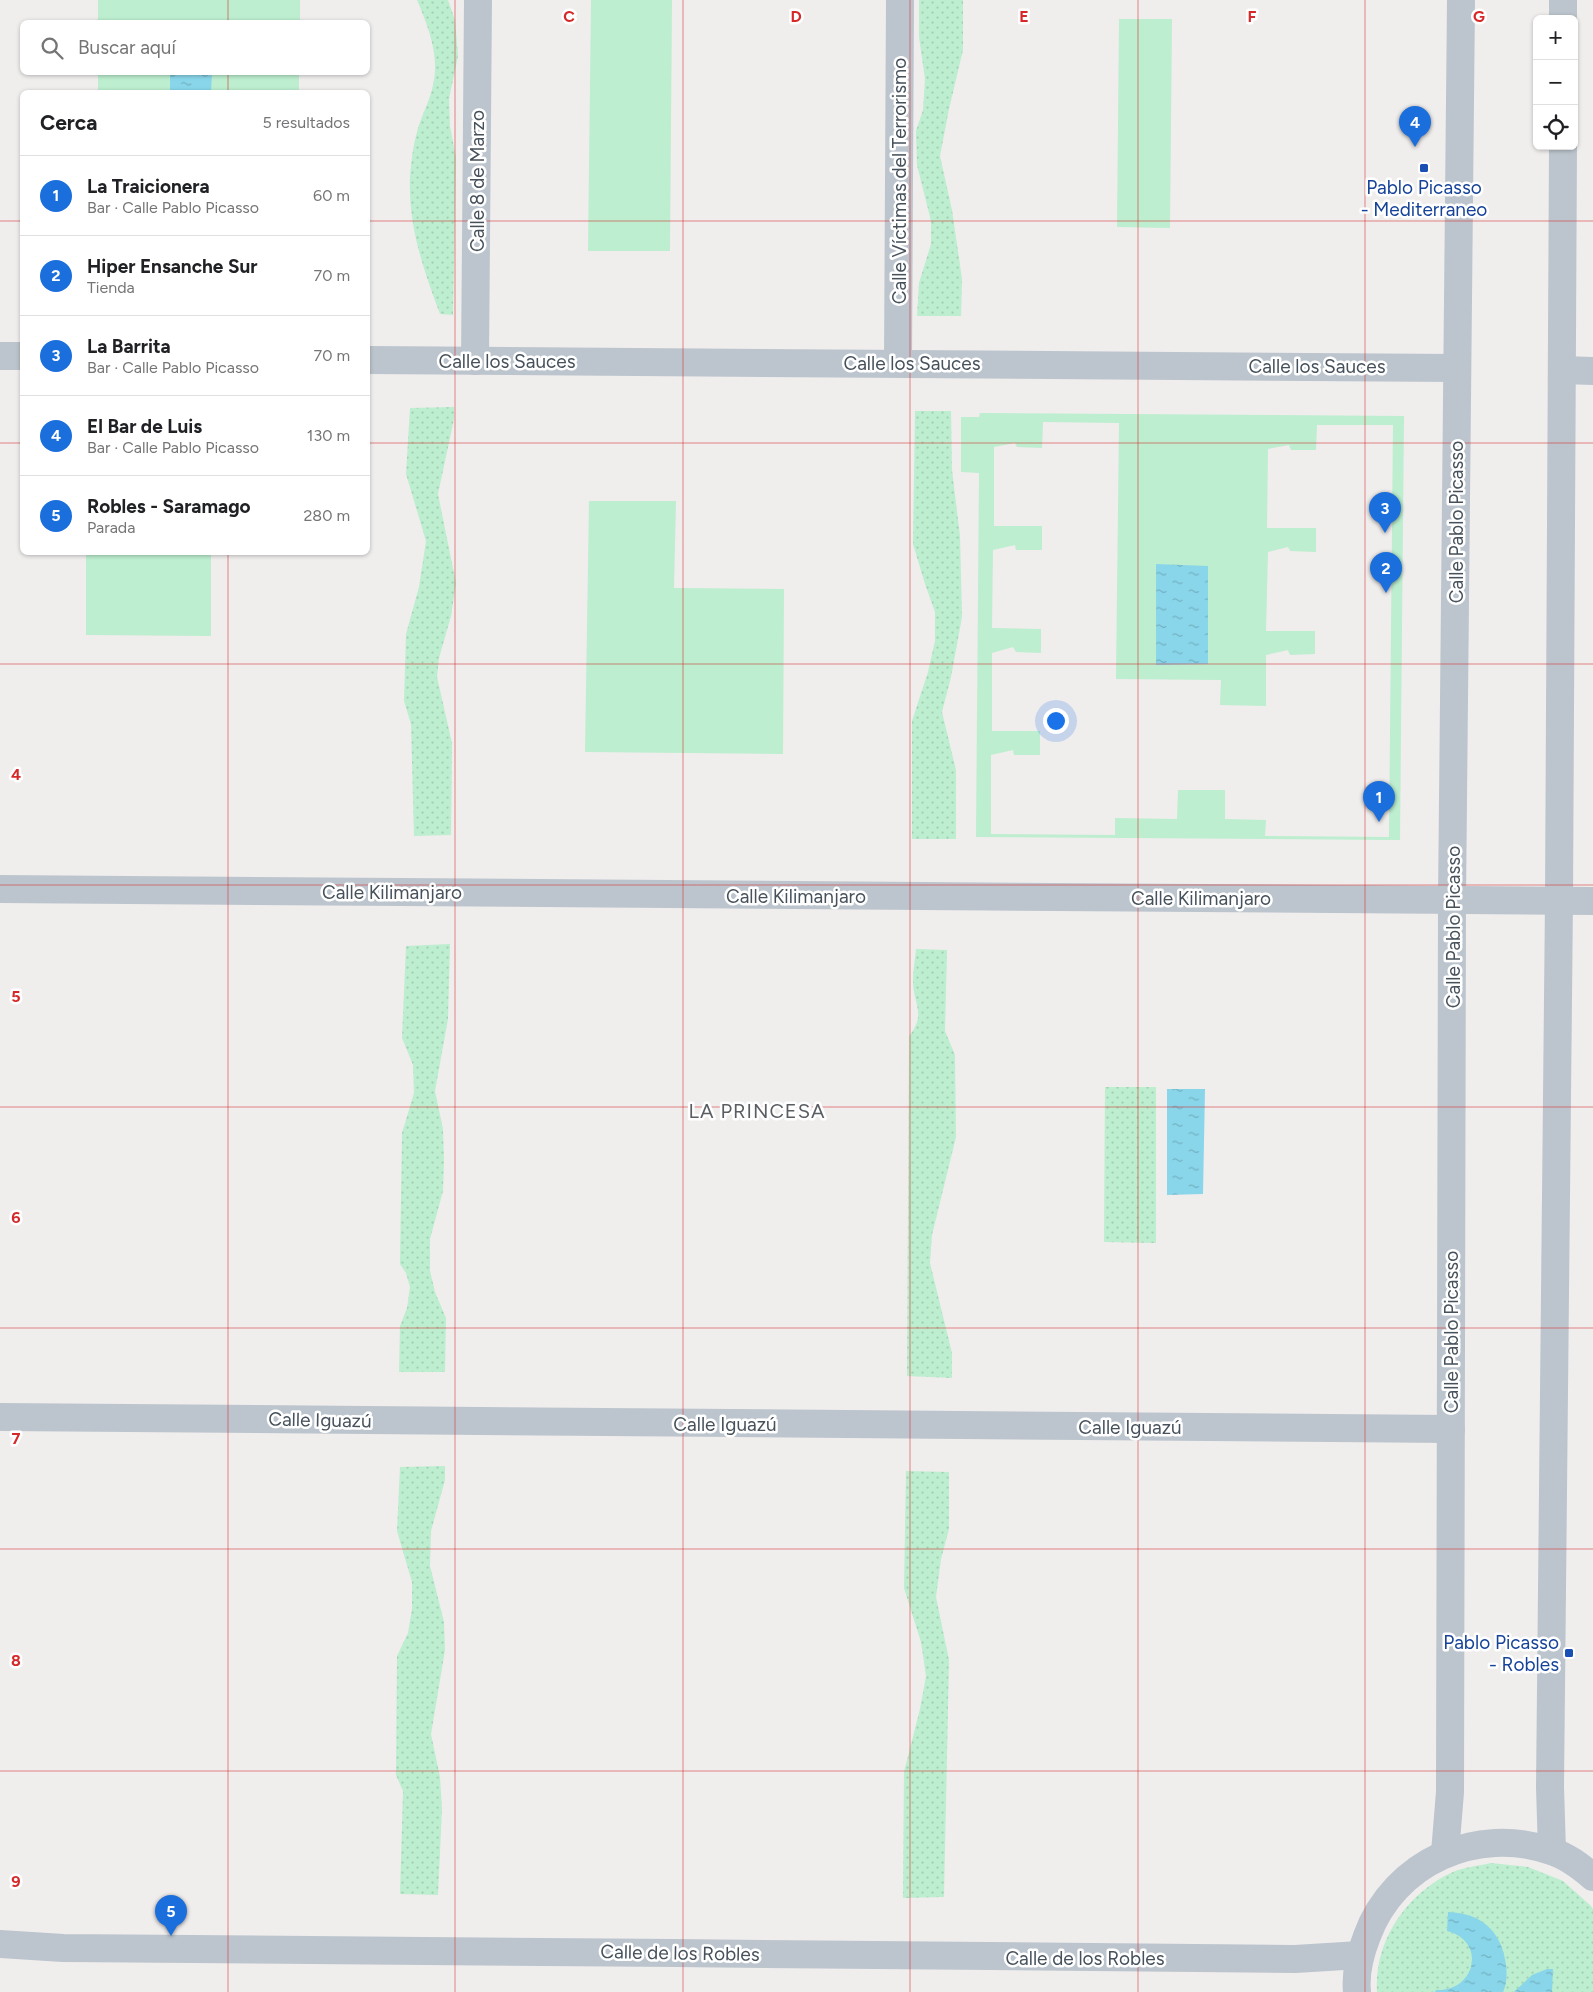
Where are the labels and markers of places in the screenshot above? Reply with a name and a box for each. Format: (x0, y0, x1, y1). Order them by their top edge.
pin: 4 (1399, 106, 1431, 147)
marker: Pablo Picasso - Mediterraneo (1418, 162, 1430, 174)
place label: Pablo Picasso - Mediterraneo (1361, 176, 1487, 221)
pin: 3 (1369, 492, 1401, 533)
pin: 2 (1370, 552, 1402, 593)
pin: 1 (1363, 781, 1395, 822)
place label: Pablo Picasso - Robles (1443, 1631, 1559, 1676)
marker: Pablo Picasso - Robles (1563, 1647, 1575, 1659)
pin: 5 (155, 1895, 187, 1936)

